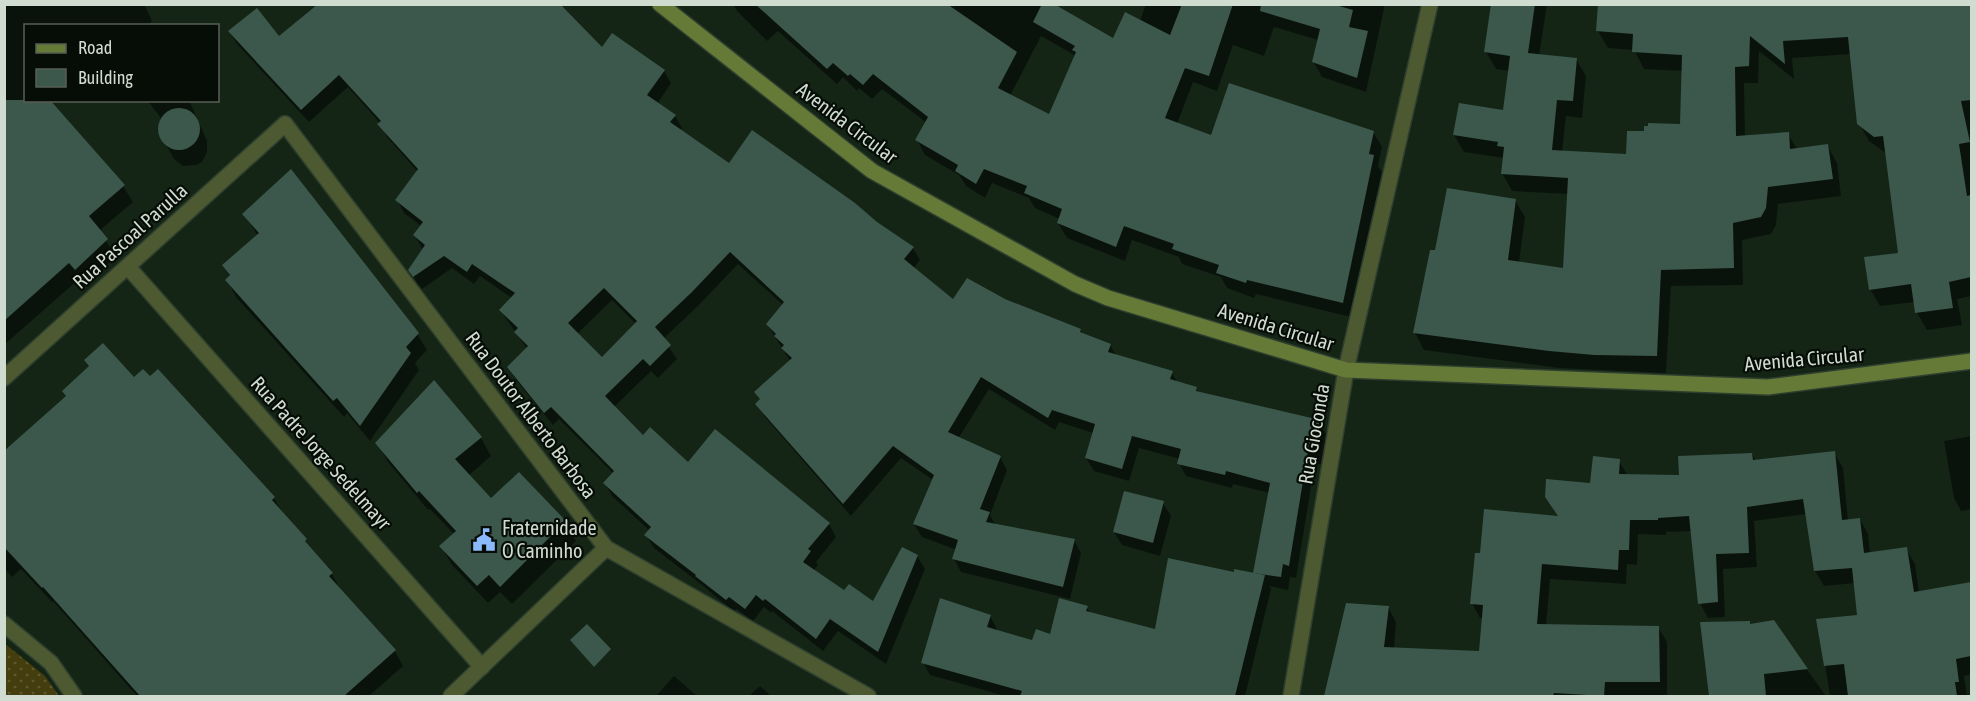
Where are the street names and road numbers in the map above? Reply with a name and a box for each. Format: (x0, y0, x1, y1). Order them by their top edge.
street label: Avenida Circular (793, 77, 903, 168)
street label: Rua Pascoal Parulla (68, 178, 192, 293)
street label: Avenida Circular (1215, 298, 1338, 355)
street label: Rua Doutor Alberto Barbosa (461, 327, 602, 503)
street label: Avenida Circular (1743, 342, 1866, 375)
street label: Rua Padre Jorge Sedelmayr (247, 371, 397, 535)
street label: Rua Gioconda (1293, 382, 1334, 486)

